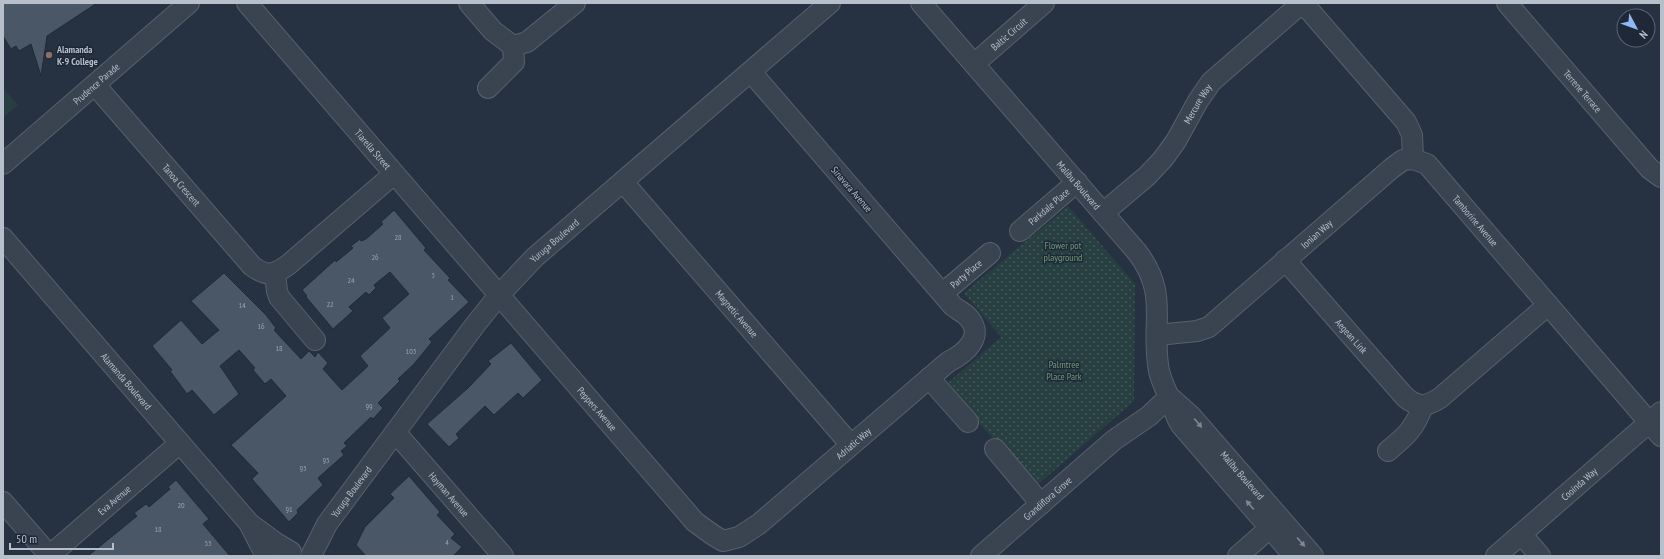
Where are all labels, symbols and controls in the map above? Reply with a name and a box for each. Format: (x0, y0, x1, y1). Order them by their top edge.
north arrow (1616, 8, 1656, 48)
street label: Baltic Circuit (988, 15, 1030, 53)
text: N (1636, 28, 1651, 41)
place label: Alamanda K-9 College (56, 43, 98, 68)
marker: Alamanda K-9 College (44, 50, 54, 60)
street label: Prudence Parade (70, 60, 122, 108)
street label: Terrene Terrace (1560, 67, 1604, 115)
street label: Mercure Way (1181, 81, 1215, 126)
street label: Tiarella Street (352, 127, 394, 172)
street label: Malibu Boulevard (1054, 158, 1103, 212)
street label: Tanoa Crescent (159, 161, 203, 209)
street label: Sinavara Avenue (828, 164, 875, 215)
street label: Parkdale Place (1026, 185, 1072, 228)
street label: Tamborine Avenue (1450, 192, 1501, 249)
street label: Yuruga Boulevard (527, 216, 582, 265)
street label: Ionian Way (1298, 217, 1335, 251)
house number: 28 (394, 232, 402, 242)
park label: Flower pot playground (1044, 239, 1082, 264)
house number: 26 (371, 252, 379, 262)
street label: Party Place (948, 257, 985, 291)
house number: 3 (431, 270, 435, 280)
house number: 24 (347, 275, 355, 285)
street label: Magnetic Avenue (712, 287, 761, 340)
house number: 1 (450, 292, 454, 302)
house number: 22 (326, 299, 334, 309)
house number: 14 (238, 300, 246, 310)
street label: Aegean Link (1332, 316, 1370, 357)
house number: 16 (257, 321, 265, 331)
house number: 18 (275, 343, 283, 353)
house number: 103 (406, 346, 417, 356)
street label: Alamanda Boulevard (98, 350, 154, 413)
park label: Palmtree Place Park (1046, 358, 1082, 383)
street label: Peppers Avenue (574, 384, 620, 434)
house number: 99 (365, 401, 373, 411)
one-way arrow (1193, 418, 1202, 428)
street label: Adriatic Way (833, 425, 874, 462)
street label: Malibu Boulevard (1217, 448, 1267, 503)
house number: 95 (322, 455, 330, 465)
house number: 93 (299, 463, 307, 473)
street label: Yuruga Boulevard (328, 464, 375, 520)
street label: Cooinda Way (1558, 465, 1600, 503)
street label: Hayman Avenue (426, 469, 472, 520)
street label: Grandiflora Grove (1021, 474, 1075, 523)
street label: Eva Avenue (95, 482, 134, 518)
house number: 20 (177, 500, 185, 510)
one-way arrow (1246, 501, 1255, 510)
house number: 91 (285, 504, 293, 514)
house number: 18 (154, 524, 162, 534)
scale bar (10, 525, 113, 551)
text: 50 m (16, 531, 37, 546)
house number: 4 (445, 537, 449, 547)
one-way arrow (1297, 537, 1306, 547)
house number: 53 (204, 538, 212, 548)

